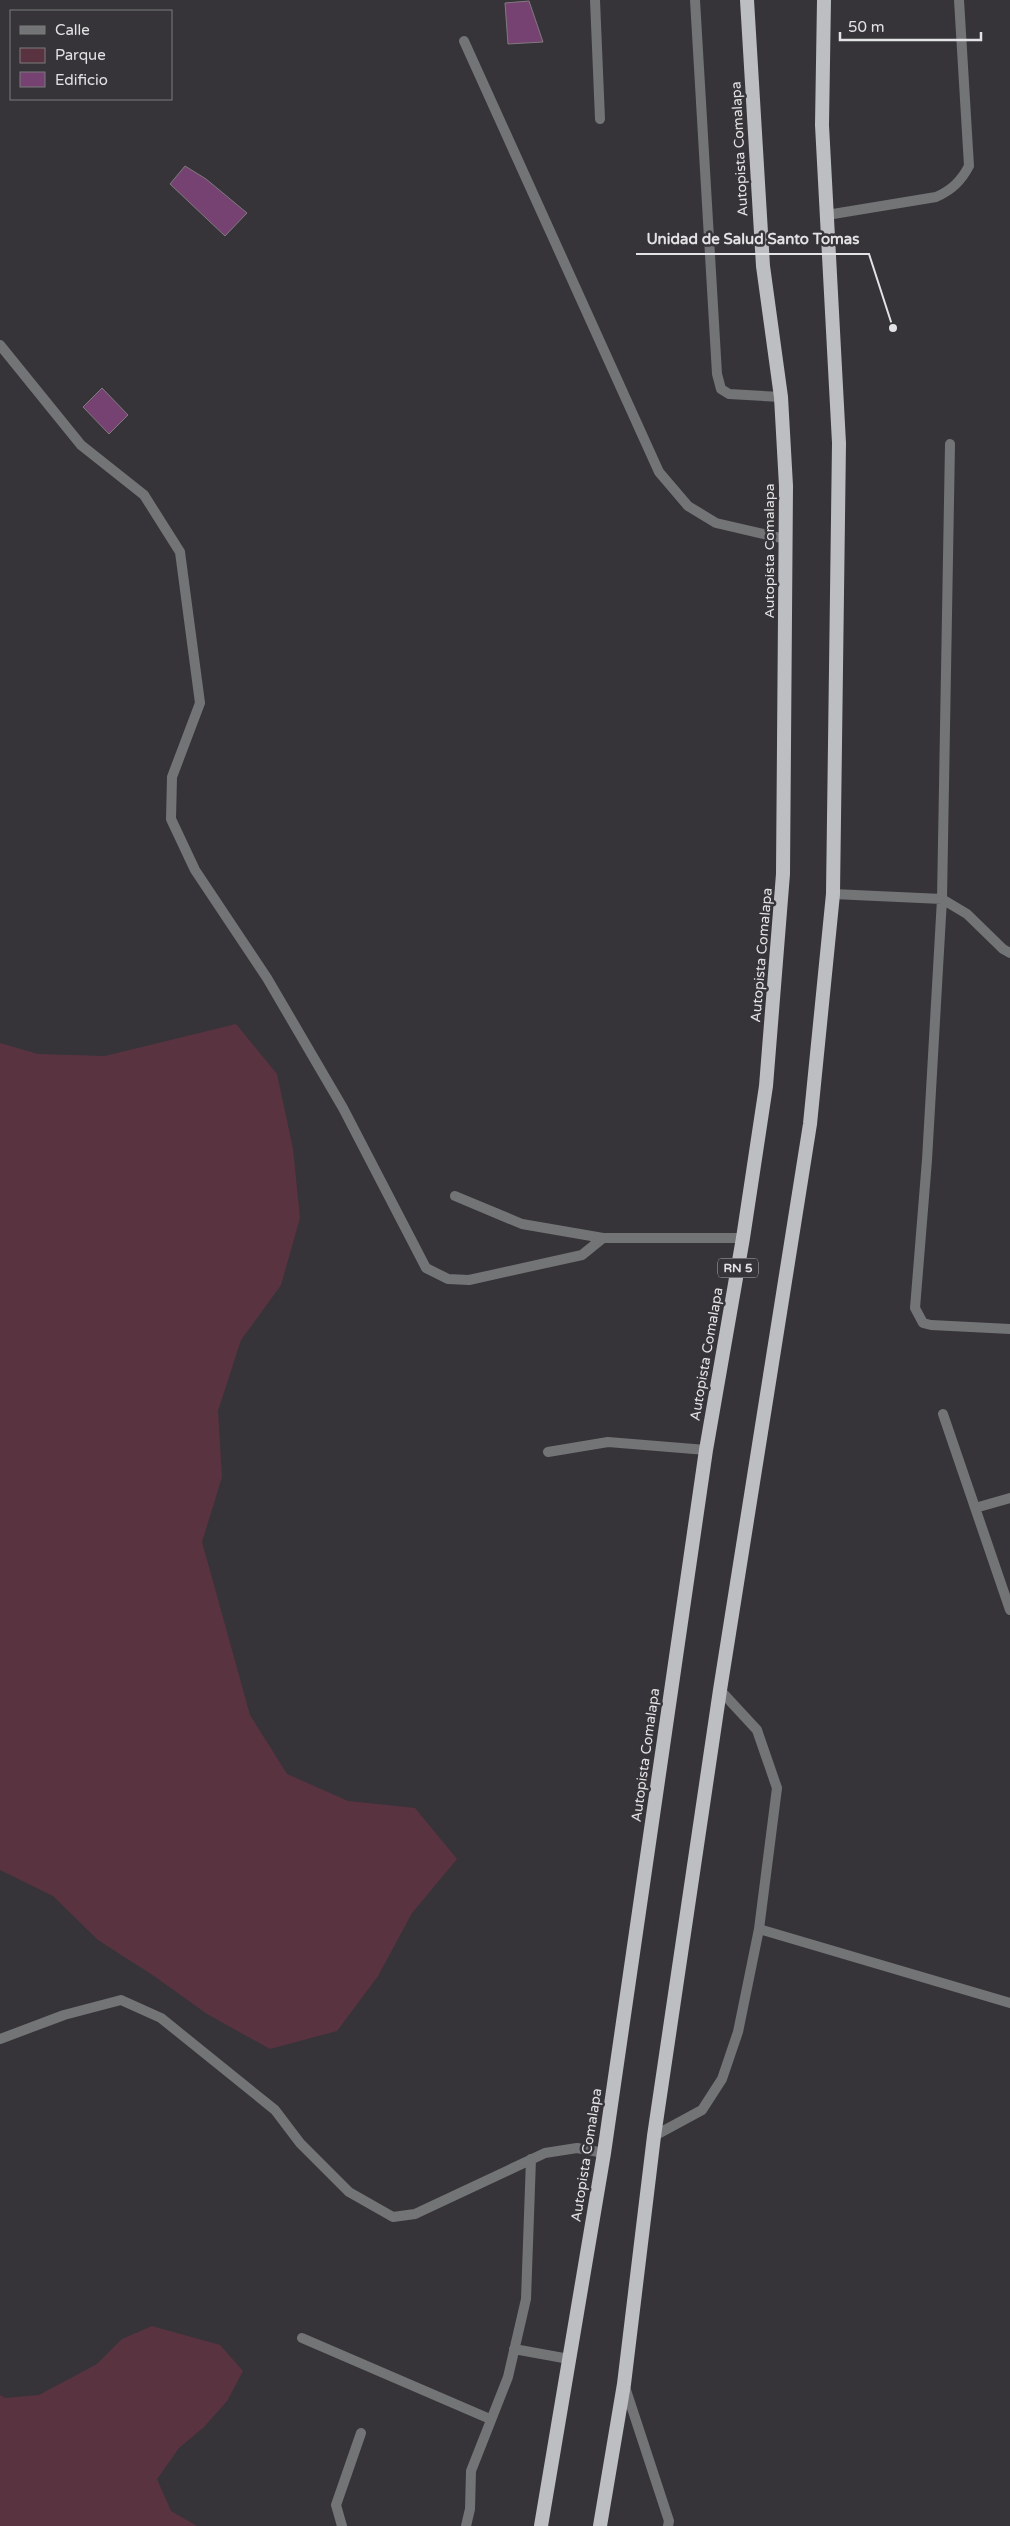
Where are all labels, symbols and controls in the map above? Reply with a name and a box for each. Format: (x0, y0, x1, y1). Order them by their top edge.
legend (10, 10, 172, 100)
scale bar (840, 10, 981, 42)
text: 50 m (848, 18, 885, 36)
text: Calle (55, 21, 90, 39)
text: Parque (55, 46, 106, 64)
text: Edificio (55, 71, 108, 89)
street label: Autopista Comalapa (727, 81, 752, 217)
callout: Unidad de Salud Santo Tomas (636, 224, 869, 254)
text: Unidad de Salud Santo Tomas (647, 230, 859, 248)
street label: Autopista Comalapa (761, 483, 778, 619)
street label: Autopista Comalapa (747, 887, 776, 1023)
road number: RN 5 (718, 1258, 758, 1278)
street label: Autopista Comalapa (686, 1286, 727, 1422)
street label: Autopista Comalapa (628, 1687, 663, 1823)
street label: Autopista Comalapa (568, 2087, 605, 2223)

